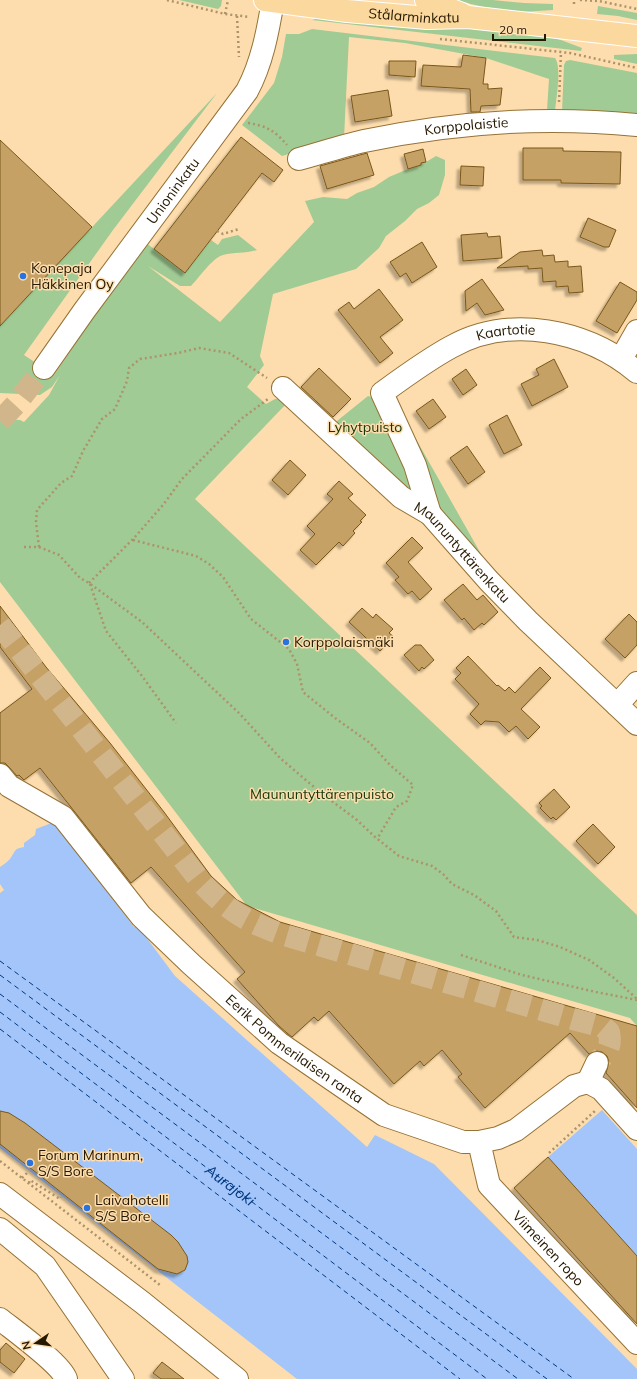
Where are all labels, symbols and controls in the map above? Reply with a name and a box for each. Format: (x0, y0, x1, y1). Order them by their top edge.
street label: Stålarminkatu (368, 4, 460, 27)
scale bar (493, 16, 545, 42)
text: 20 m (499, 22, 527, 37)
street label: Korppolaistie (423, 113, 509, 139)
street label: Unioninkatu (142, 154, 203, 228)
place label: Konepaja Häkkinen Oy (31, 259, 114, 293)
marker: Konepaja Häkkinen Oy (18, 271, 28, 281)
street label: Kaartotie (474, 320, 536, 345)
park label: Lyhytpuisto (328, 418, 402, 436)
street label: Maununtyttärenkatu (411, 498, 514, 607)
place label: Korppolaismäki (294, 633, 394, 651)
marker: Korppolaismäki (281, 637, 291, 647)
park label: Maununtyttärenpuisto (250, 785, 394, 803)
street label: Eerik Pommerilaisen ranta (222, 990, 367, 1107)
place label: Forum Marinum, S/S Bore (38, 1146, 143, 1180)
marker: Forum Marinum, S/S Bore (25, 1158, 35, 1168)
water label: Aurajoki (201, 1159, 259, 1210)
place label: Laivahotelli S/S Bore (95, 1191, 169, 1225)
marker: Laivahotelli S/S Bore (82, 1203, 92, 1213)
street label: Viimeinen ropo (509, 1207, 588, 1290)
north arrow (16, 1323, 56, 1363)
text: N (19, 1340, 34, 1351)

